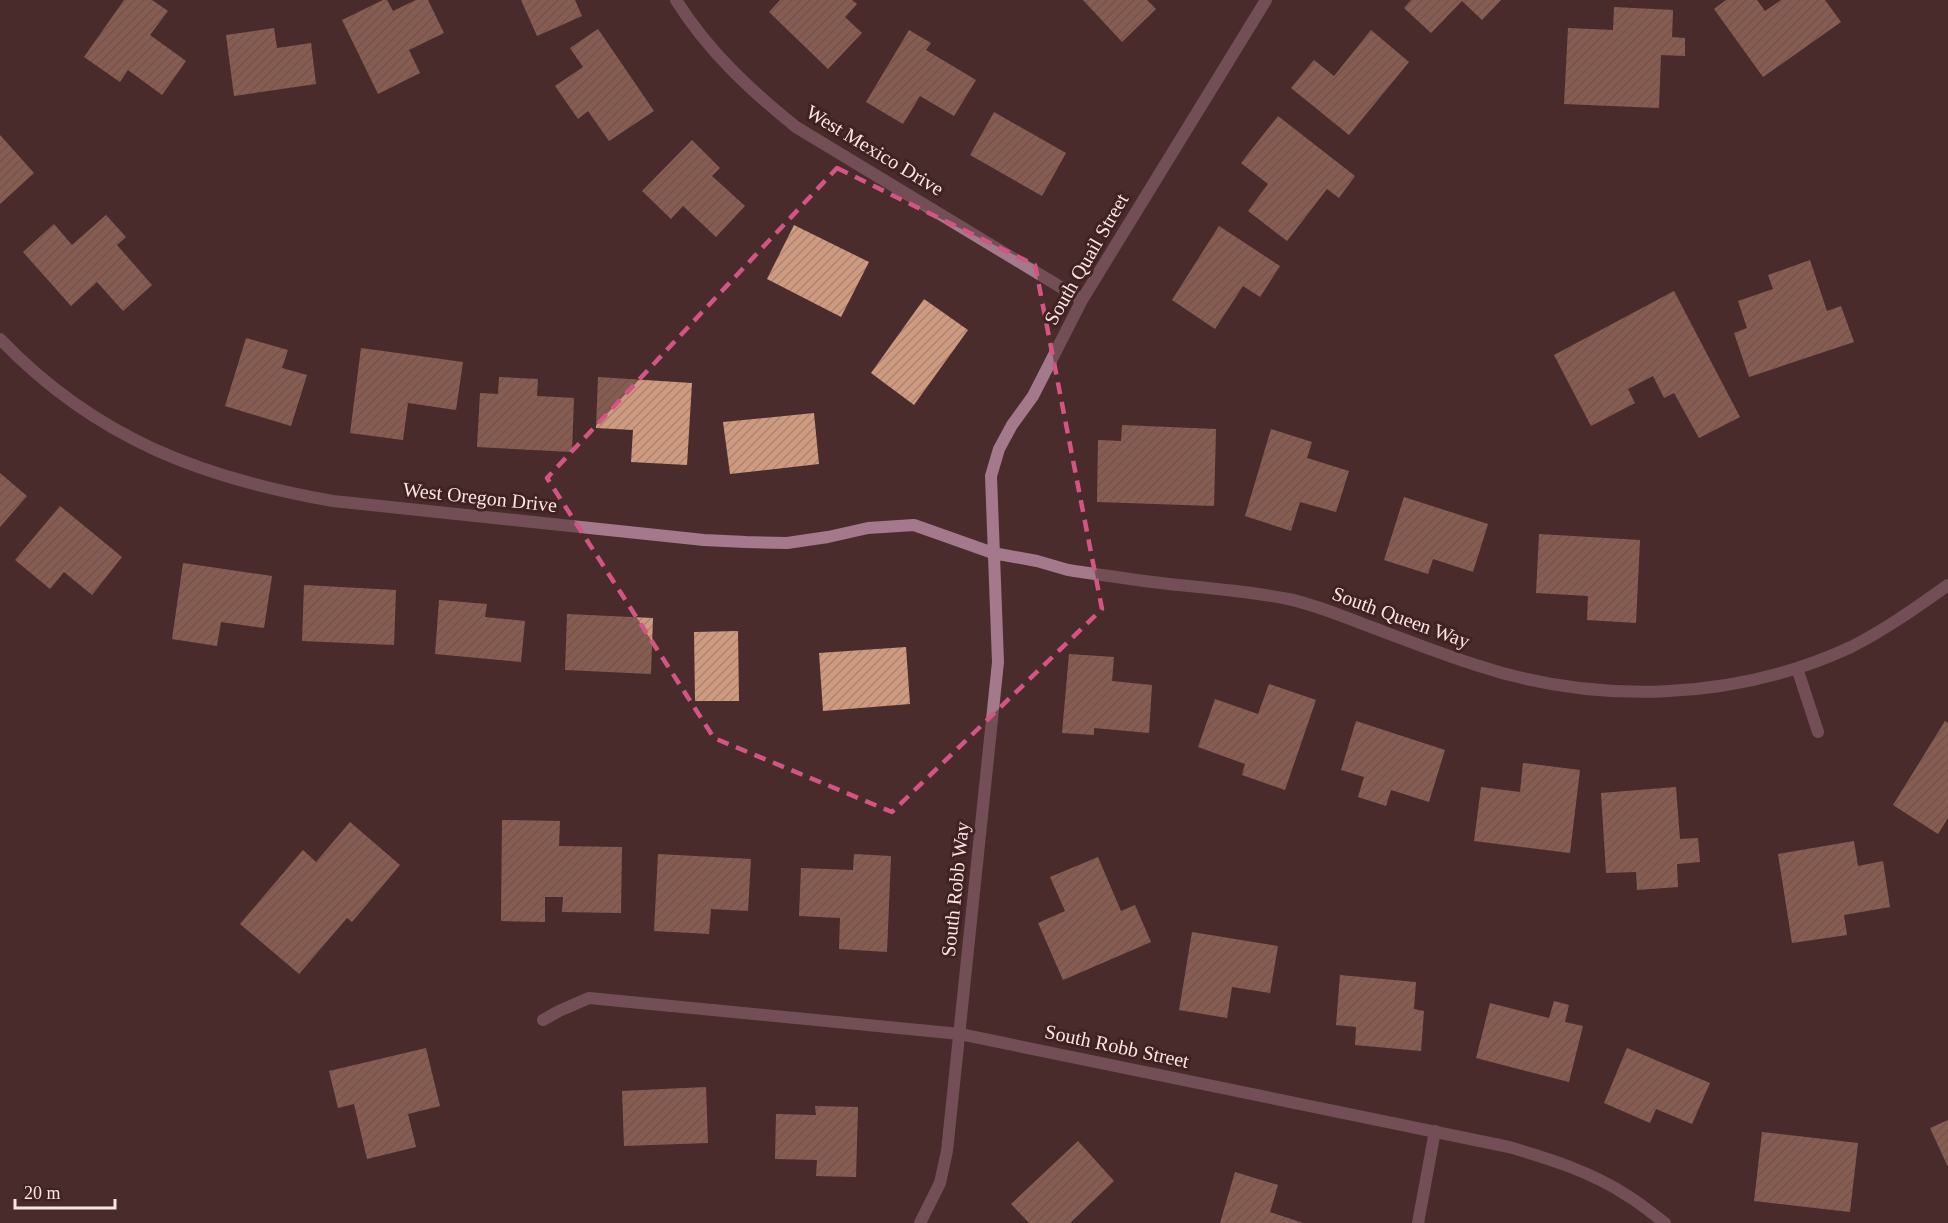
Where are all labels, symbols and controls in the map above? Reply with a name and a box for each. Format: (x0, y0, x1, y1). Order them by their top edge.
street label: West Mexico Drive (802, 100, 948, 200)
street label: South Quail Street (1040, 189, 1133, 328)
street label: West Oregon Drive (402, 478, 558, 517)
street label: South Queen Way (1329, 582, 1473, 653)
street label: South Robb Way (937, 820, 974, 958)
street label: South Robb Street (1043, 1020, 1191, 1072)
scale bar (15, 1172, 116, 1210)
text: 20 m (24, 1183, 61, 1203)

